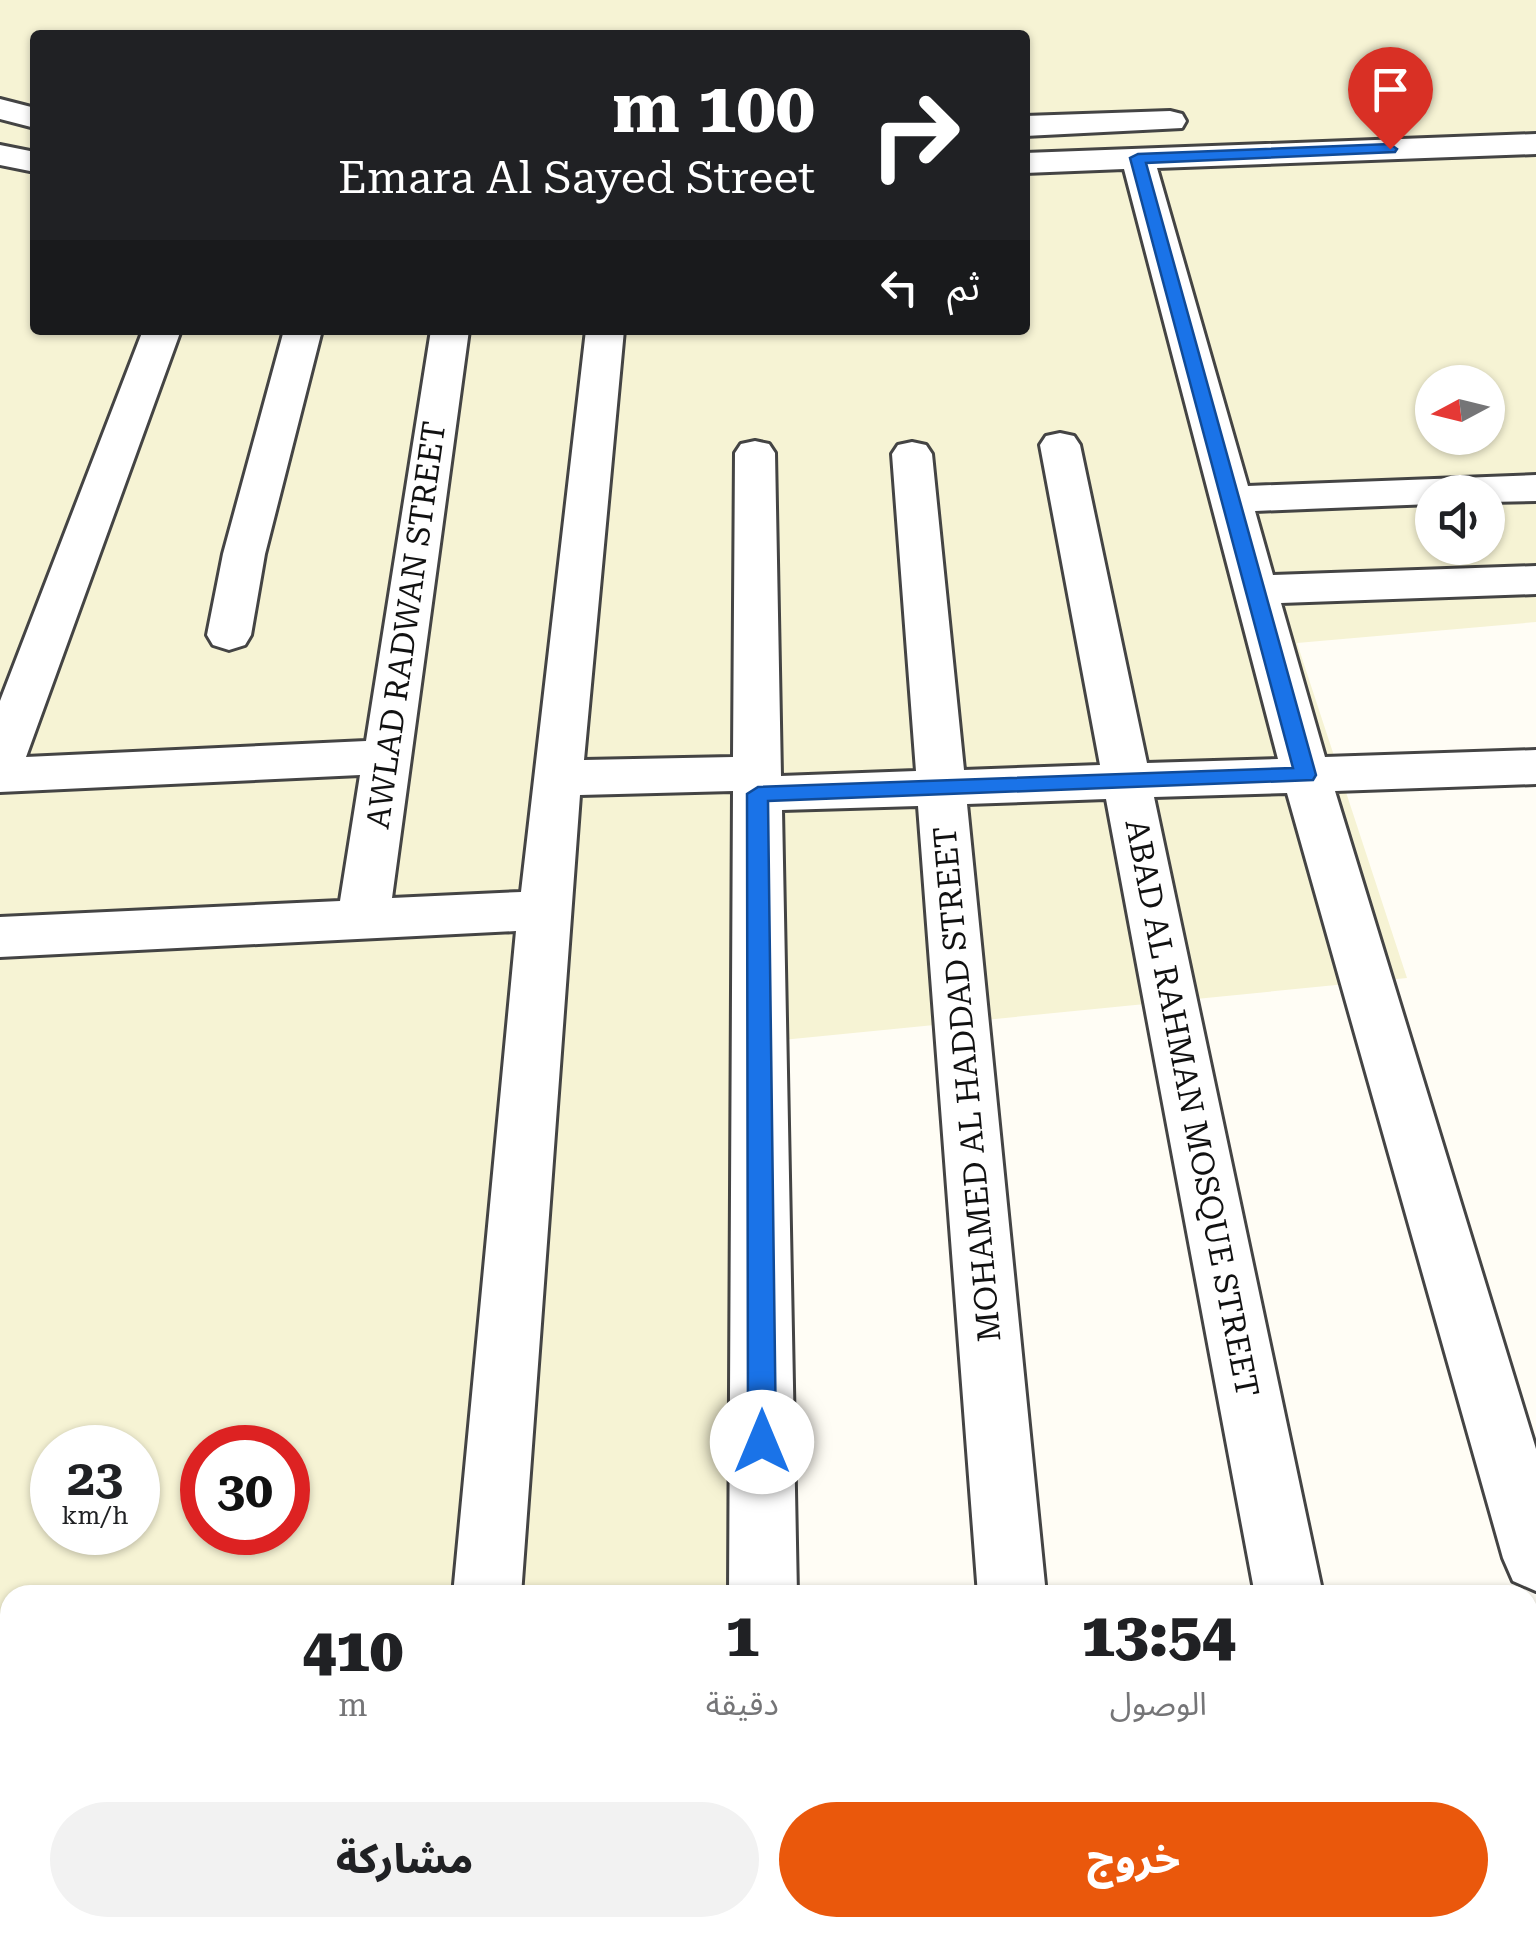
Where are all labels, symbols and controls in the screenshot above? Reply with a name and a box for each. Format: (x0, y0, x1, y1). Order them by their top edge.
pin (1348, 47, 1433, 150)
icon: arrive (1363, 62, 1418, 117)
text: 100 m (612, 67, 815, 149)
icon: right (850, 70, 980, 200)
text: Emara Al Sayed Street (338, 151, 815, 204)
icon: left (872, 260, 927, 315)
text: ثم (947, 265, 980, 309)
north arrow (1415, 365, 1505, 455)
map controls (1415, 365, 1505, 565)
street label: AWLAD RADWAN STREET (359, 419, 453, 831)
button: sound (1415, 475, 1505, 565)
street label: ABAD AL RAHMAN MOSQUE STREET (1117, 816, 1267, 1400)
street label: MOHAMED AL HADDAD STREET (926, 825, 1008, 1343)
position arrow (710, 1390, 814, 1494)
speed limit sign: 30 (180, 1425, 310, 1555)
text: 23 (67, 1449, 123, 1507)
text: km/h (62, 1501, 128, 1530)
text: 1 (725, 1600, 759, 1671)
text: 13:54 (1081, 1600, 1236, 1671)
text: 410 (303, 1615, 403, 1686)
text: دقيقة (706, 1685, 779, 1723)
text: الوصول (1110, 1685, 1207, 1723)
text: m (338, 1686, 368, 1724)
button: مشاركة (50, 1802, 759, 1917)
button: خروج (779, 1802, 1488, 1917)

